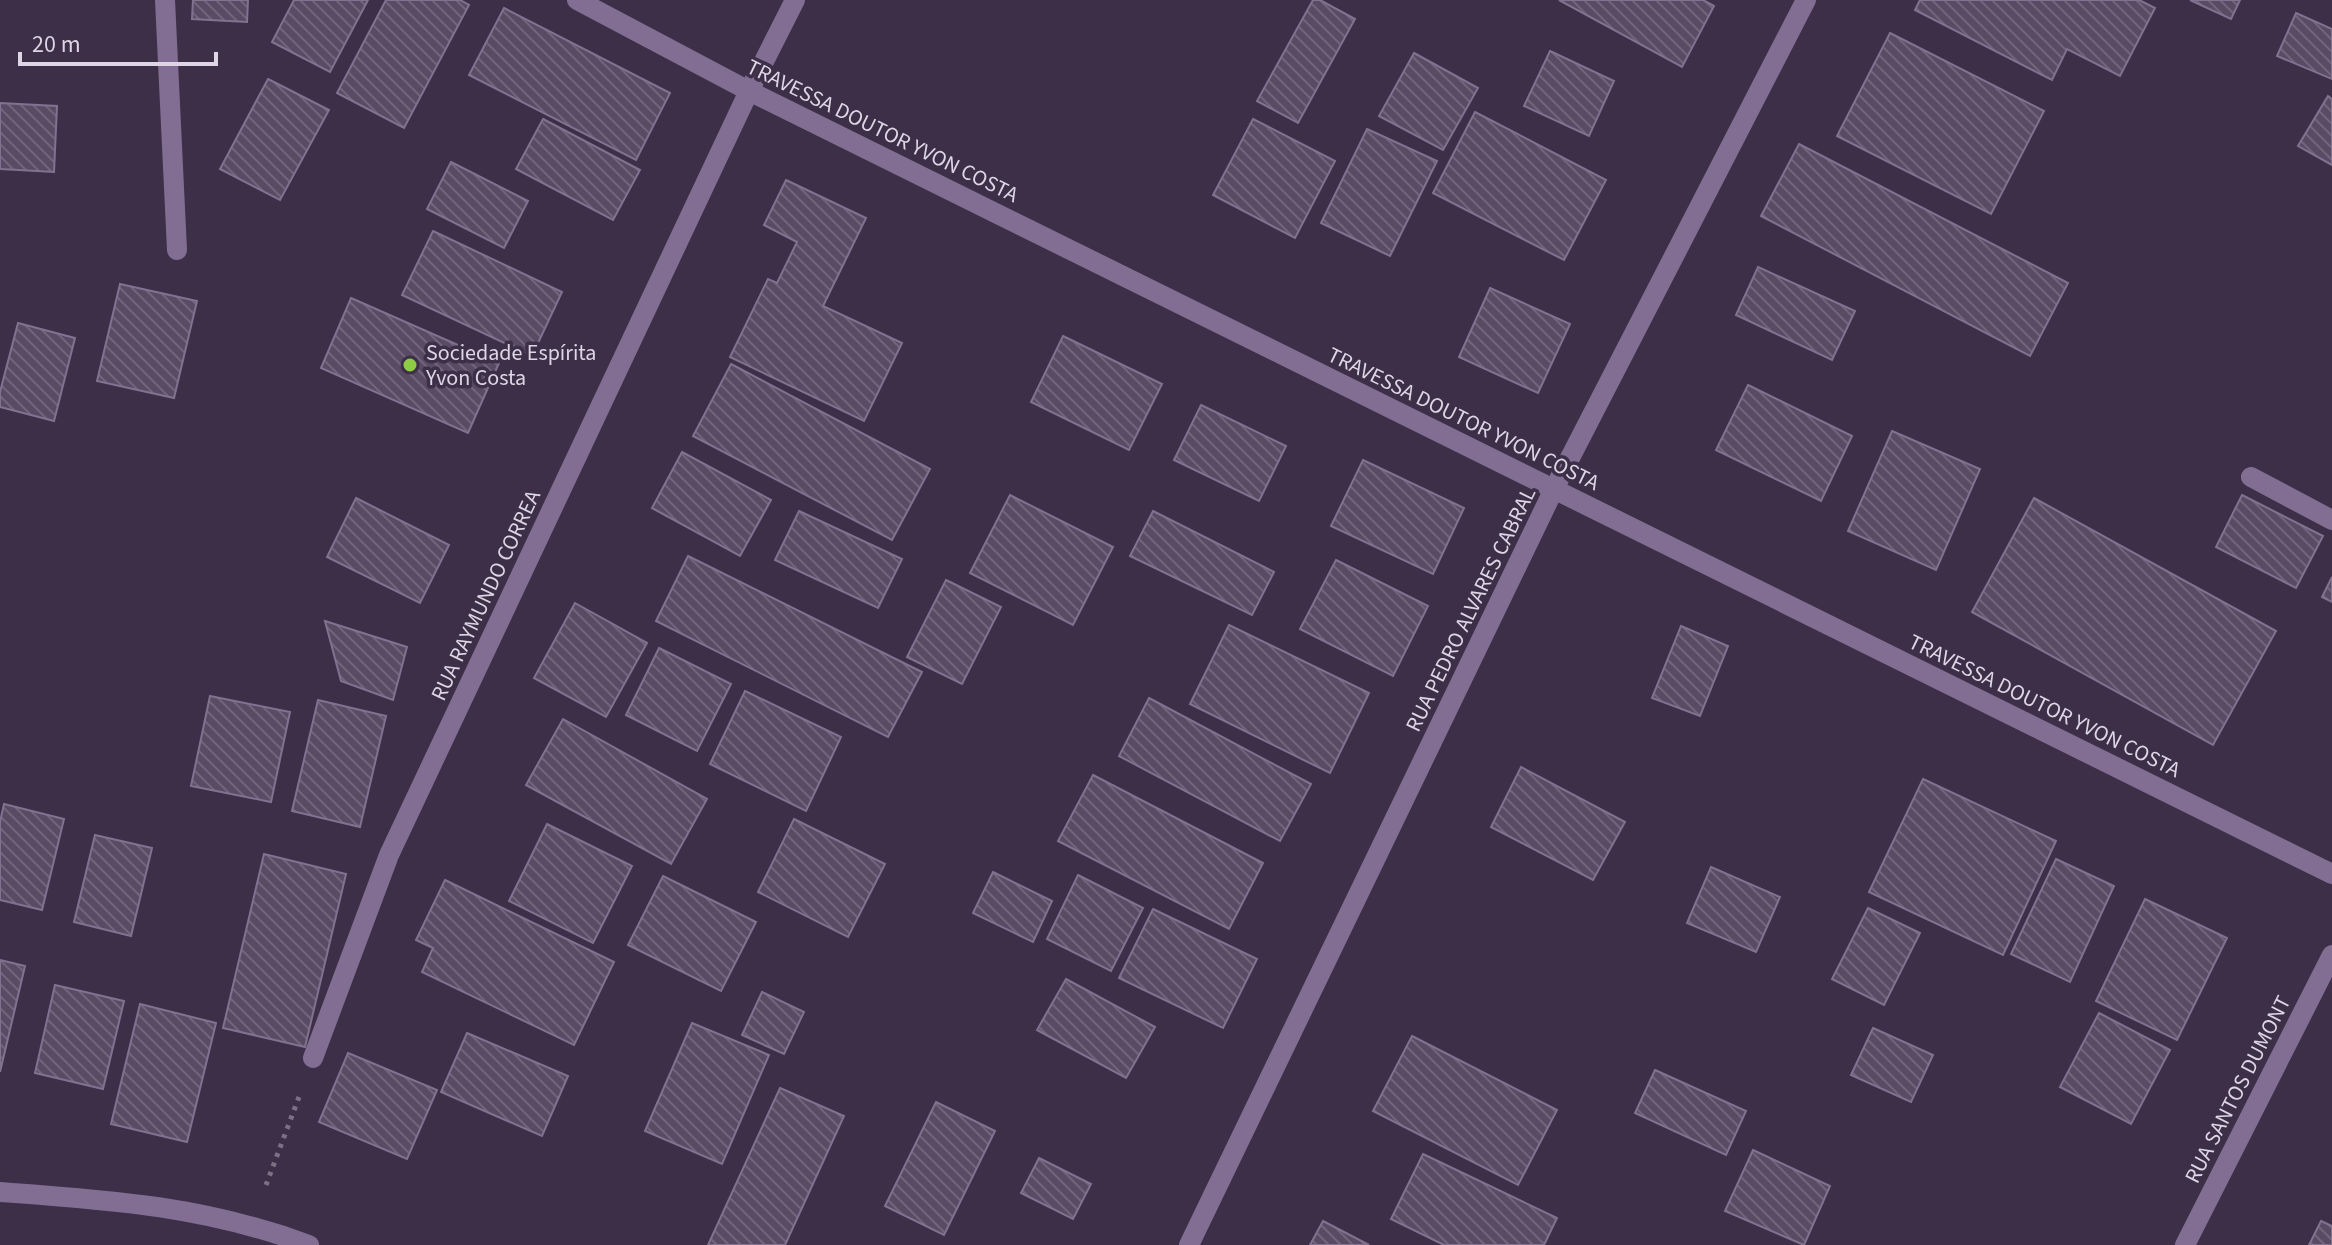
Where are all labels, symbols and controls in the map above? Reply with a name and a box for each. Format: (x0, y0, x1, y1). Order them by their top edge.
scale bar (20, 16, 216, 66)
text: 20 m (32, 27, 81, 62)
street label: TRAVESSA DOUTOR YVON COSTA (741, 51, 1024, 211)
place label: Sociedade Espírita Yvon Costa (425, 337, 596, 394)
street label: TRAVESSA DOUTOR YVON COSTA (1322, 339, 1605, 499)
marker: Sociedade Espírita Yvon Costa (401, 356, 419, 374)
street label: RUA PEDRO ALVARES CABRAL (1398, 481, 1544, 737)
street label: RUA RAYMUNDO CORREA (423, 485, 549, 706)
street label: TRAVESSA DOUTOR YVON COSTA (1903, 626, 2186, 786)
street label: RUA SANTOS DUMONT (2177, 990, 2299, 1189)

